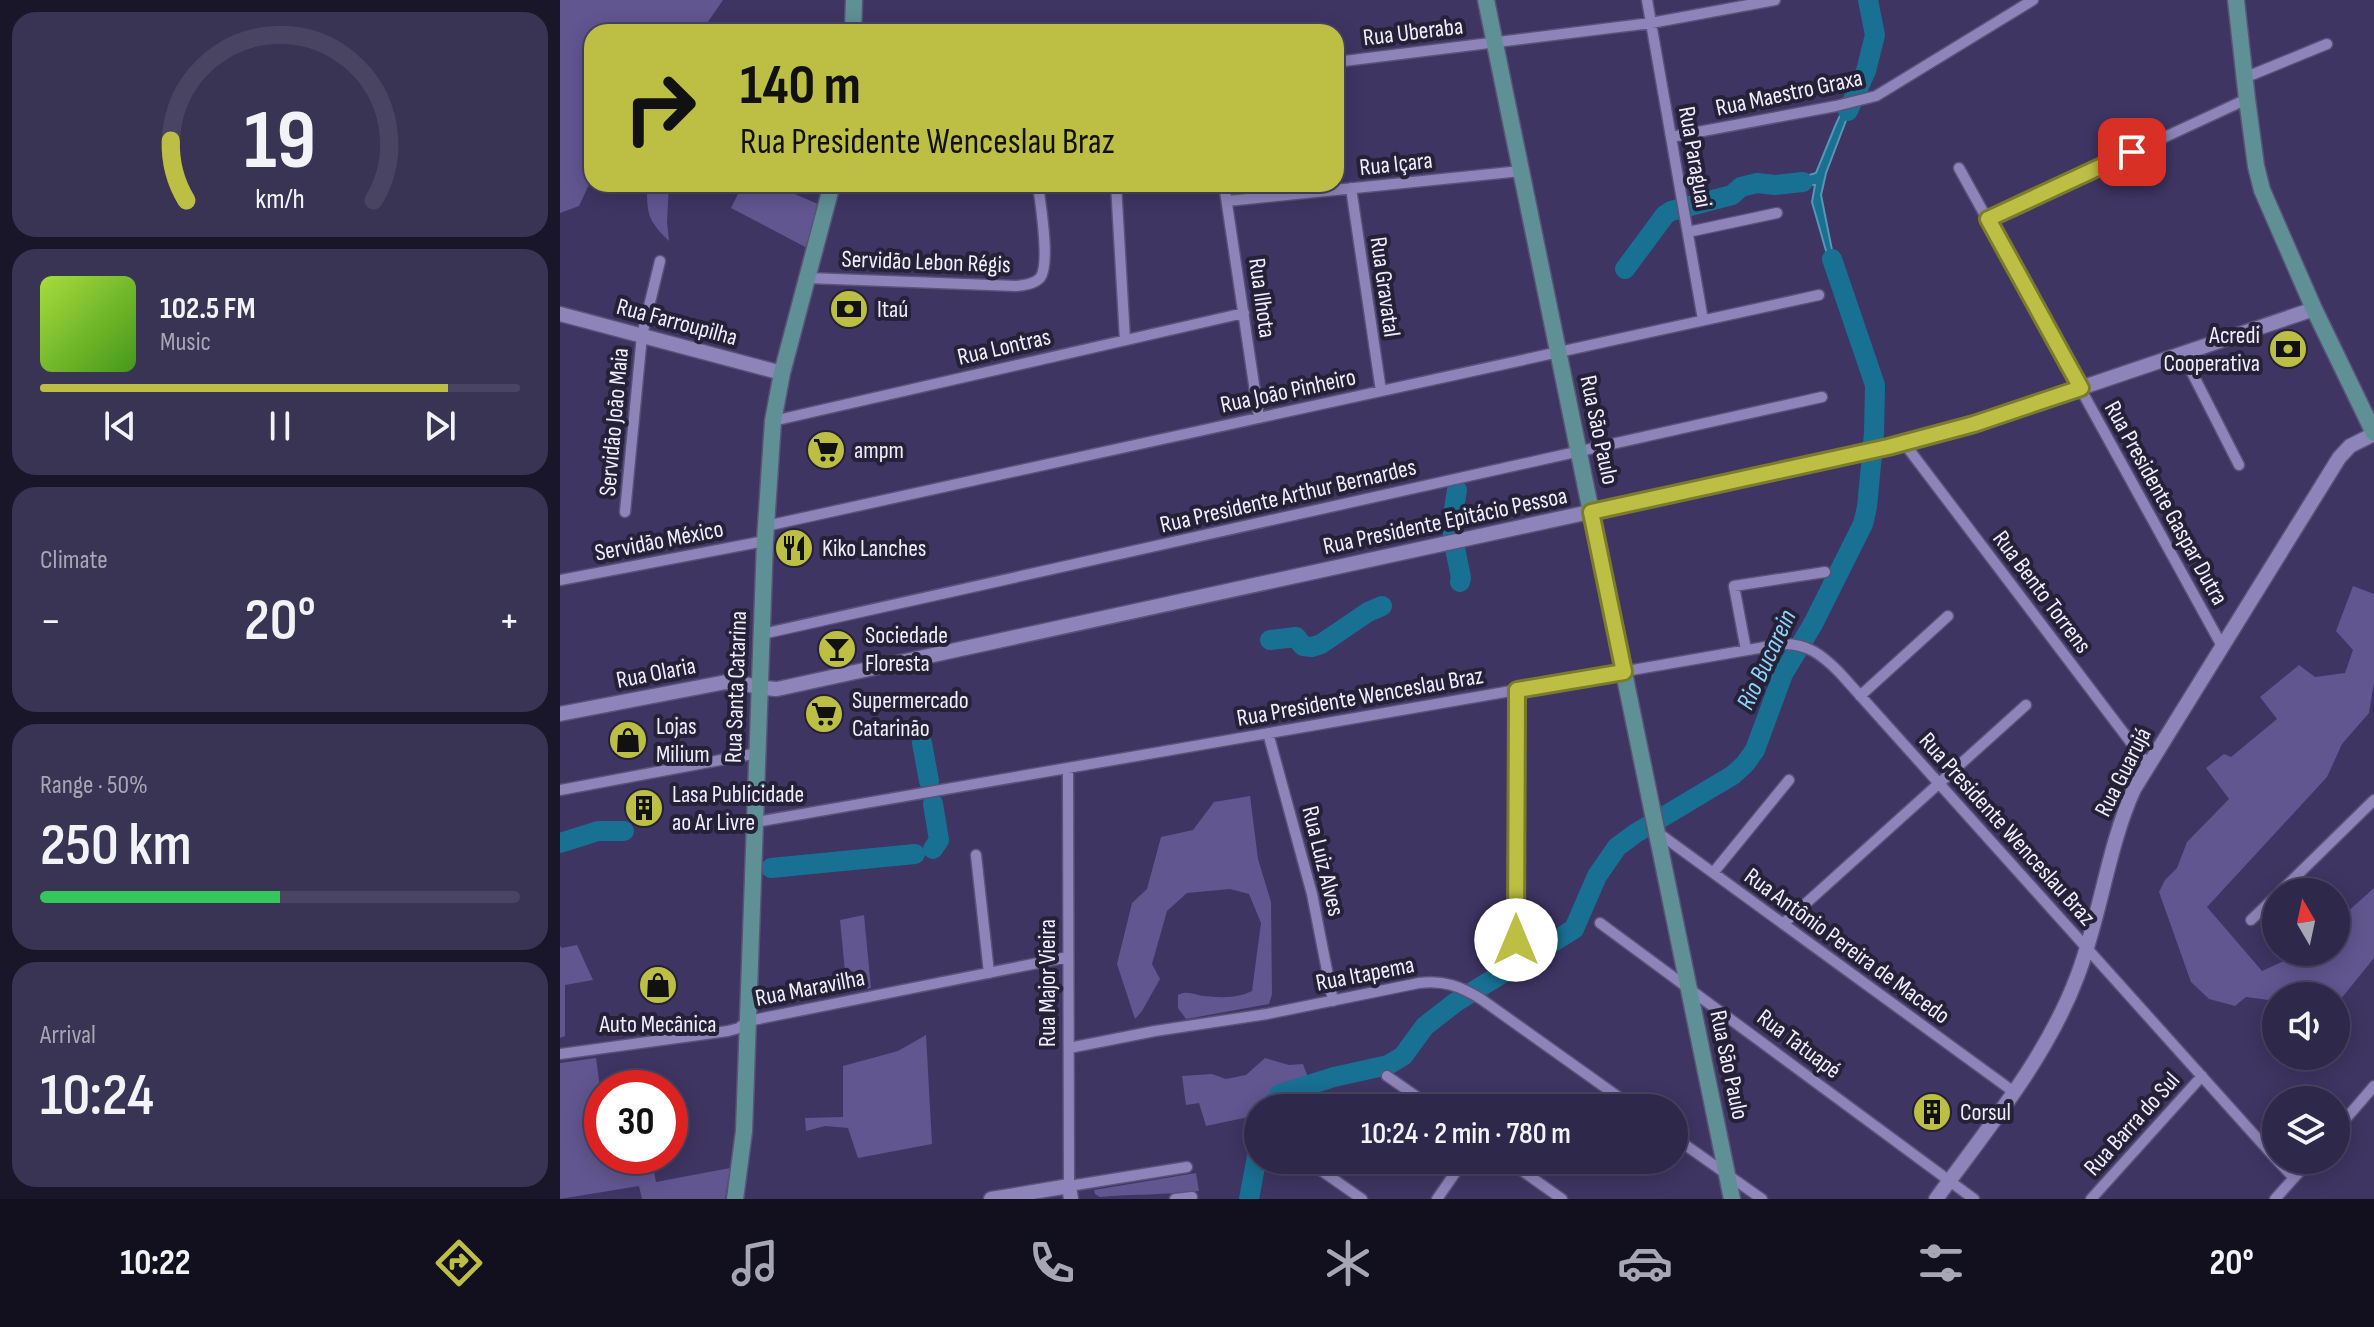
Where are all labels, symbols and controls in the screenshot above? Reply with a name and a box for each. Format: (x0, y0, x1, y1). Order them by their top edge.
street label: Rua Uberaba (1361, 11, 1465, 53)
text: 140 m (740, 53, 861, 120)
icon: right (608, 56, 712, 160)
street label: Rua Maestro Graxa (1713, 63, 1865, 123)
text: 19 (244, 91, 316, 191)
street label: Rua Paraguai (1672, 104, 1718, 210)
pin (2098, 118, 2166, 186)
text: Rua Presidente Wenceslau Braz (740, 121, 1115, 164)
icon: arrive (2110, 130, 2154, 174)
street label: Rua Içara (1358, 146, 1434, 182)
text: km/h (255, 182, 305, 217)
street label: Rua Gravatal (1364, 235, 1406, 339)
street label: Servidão Lebon Régis (841, 245, 1011, 279)
street label: Rua Ilhota (1242, 256, 1282, 340)
bank icon: Itaú (828, 288, 870, 330)
text: 102.5 FM (160, 291, 255, 327)
street label: Rua Farroupilha (613, 292, 741, 352)
place label: Itaú (877, 295, 908, 324)
place label: Acredi Cooperativa (2163, 321, 2260, 378)
street label: Rua Lontras (955, 322, 1053, 372)
text: Music (160, 327, 211, 358)
bank icon: Acredi Cooperativa (2267, 328, 2309, 370)
street label: Servidão João Maia (593, 347, 635, 497)
street label: Rua João Pinheiro (1218, 362, 1358, 420)
street label: Rua São Paulo (1573, 373, 1625, 487)
street label: Rua Presidente Gaspar Dutra (2098, 396, 2234, 610)
icon: previous (98, 404, 142, 448)
icon: pause (258, 404, 302, 448)
icon: next (418, 404, 462, 448)
supermarket icon: ampm (805, 429, 847, 471)
place label: ampm (854, 436, 904, 465)
street label: Rua Presidente Arthur Bernardes (1157, 452, 1419, 540)
street label: Rua Presidente Epitácio Pessoa (1320, 481, 1570, 561)
street label: Servidão México (592, 514, 726, 568)
street label: Rua Bento Torrens (1987, 525, 2097, 659)
restaurant icon: Kiko Lanches (773, 527, 815, 569)
place label: Kiko Lanches (822, 534, 926, 563)
text: Climate (40, 545, 108, 576)
text: 20° (244, 585, 316, 657)
text: − (40, 595, 62, 648)
text: + (498, 595, 520, 648)
water label: Rio Bucarein (1730, 605, 1804, 715)
street label: Rua Santa Catarina (719, 610, 753, 764)
place label: Sociedade Floresta (865, 621, 948, 678)
bar icon: Sociedade Floresta (816, 628, 858, 670)
street label: Rua Olaria (614, 651, 698, 695)
street label: Rua Presidente Wenceslau Braz (1235, 661, 1486, 733)
place label: Supermercado Catarinão (852, 686, 969, 743)
supermarket icon: Supermercado Catarinão (803, 693, 845, 735)
place label: Lojas Milium (656, 712, 710, 769)
shop icon: Lojas Milium (607, 719, 649, 761)
street label: Rua Guarujá (2088, 723, 2158, 821)
street label: Rua Presidente Wenceslau Braz (1913, 727, 2102, 932)
text: Range · 50% (40, 770, 148, 801)
place label: Lasa Publicidade ao Ar Livre (672, 780, 804, 837)
building icon: Lasa Publicidade ao Ar Livre (623, 787, 665, 829)
street label: Rua Luiz Alves (1295, 803, 1351, 919)
text: 250 km (40, 810, 192, 882)
street label: Rua Antônio Pereira de Macedo (1739, 862, 1955, 1030)
north arrow (2262, 878, 2350, 966)
map controls (2262, 878, 2350, 1174)
position arrow (1474, 898, 1558, 982)
street label: Rua Major Vieira (1033, 919, 1062, 1047)
street label: Rua Itapema (1313, 950, 1417, 998)
street label: Rua Maravilha (753, 963, 867, 1013)
shop icon: Auto Mecânica (637, 964, 679, 1006)
button: sound (2262, 982, 2350, 1070)
street label: Rua Tatuapé (1751, 1003, 1847, 1085)
street label: Rua São Paulo (1703, 1008, 1755, 1122)
place label: Auto Mecânica (599, 1010, 716, 1039)
text: Arrival (40, 1020, 96, 1051)
text: 10:24 (40, 1060, 154, 1132)
street label: Rua Barra do Sul (2078, 1066, 2186, 1182)
speed limit sign: 30 (584, 1070, 688, 1174)
button: layers (2262, 1086, 2350, 1174)
building icon: Corsul (1911, 1091, 1953, 1133)
place label: Corsul (1960, 1098, 2011, 1127)
text: 10:24 · 2 min · 780 m (1361, 1116, 1571, 1152)
icon: directions (431, 1235, 487, 1291)
icon: music (727, 1235, 783, 1291)
icon: phone (1024, 1235, 1080, 1291)
icon: climate (1320, 1235, 1376, 1291)
icon: car (1617, 1235, 1673, 1291)
icon: filters (1913, 1235, 1969, 1291)
text: 10:22 (120, 1242, 191, 1285)
text: 20° (2210, 1242, 2254, 1285)

